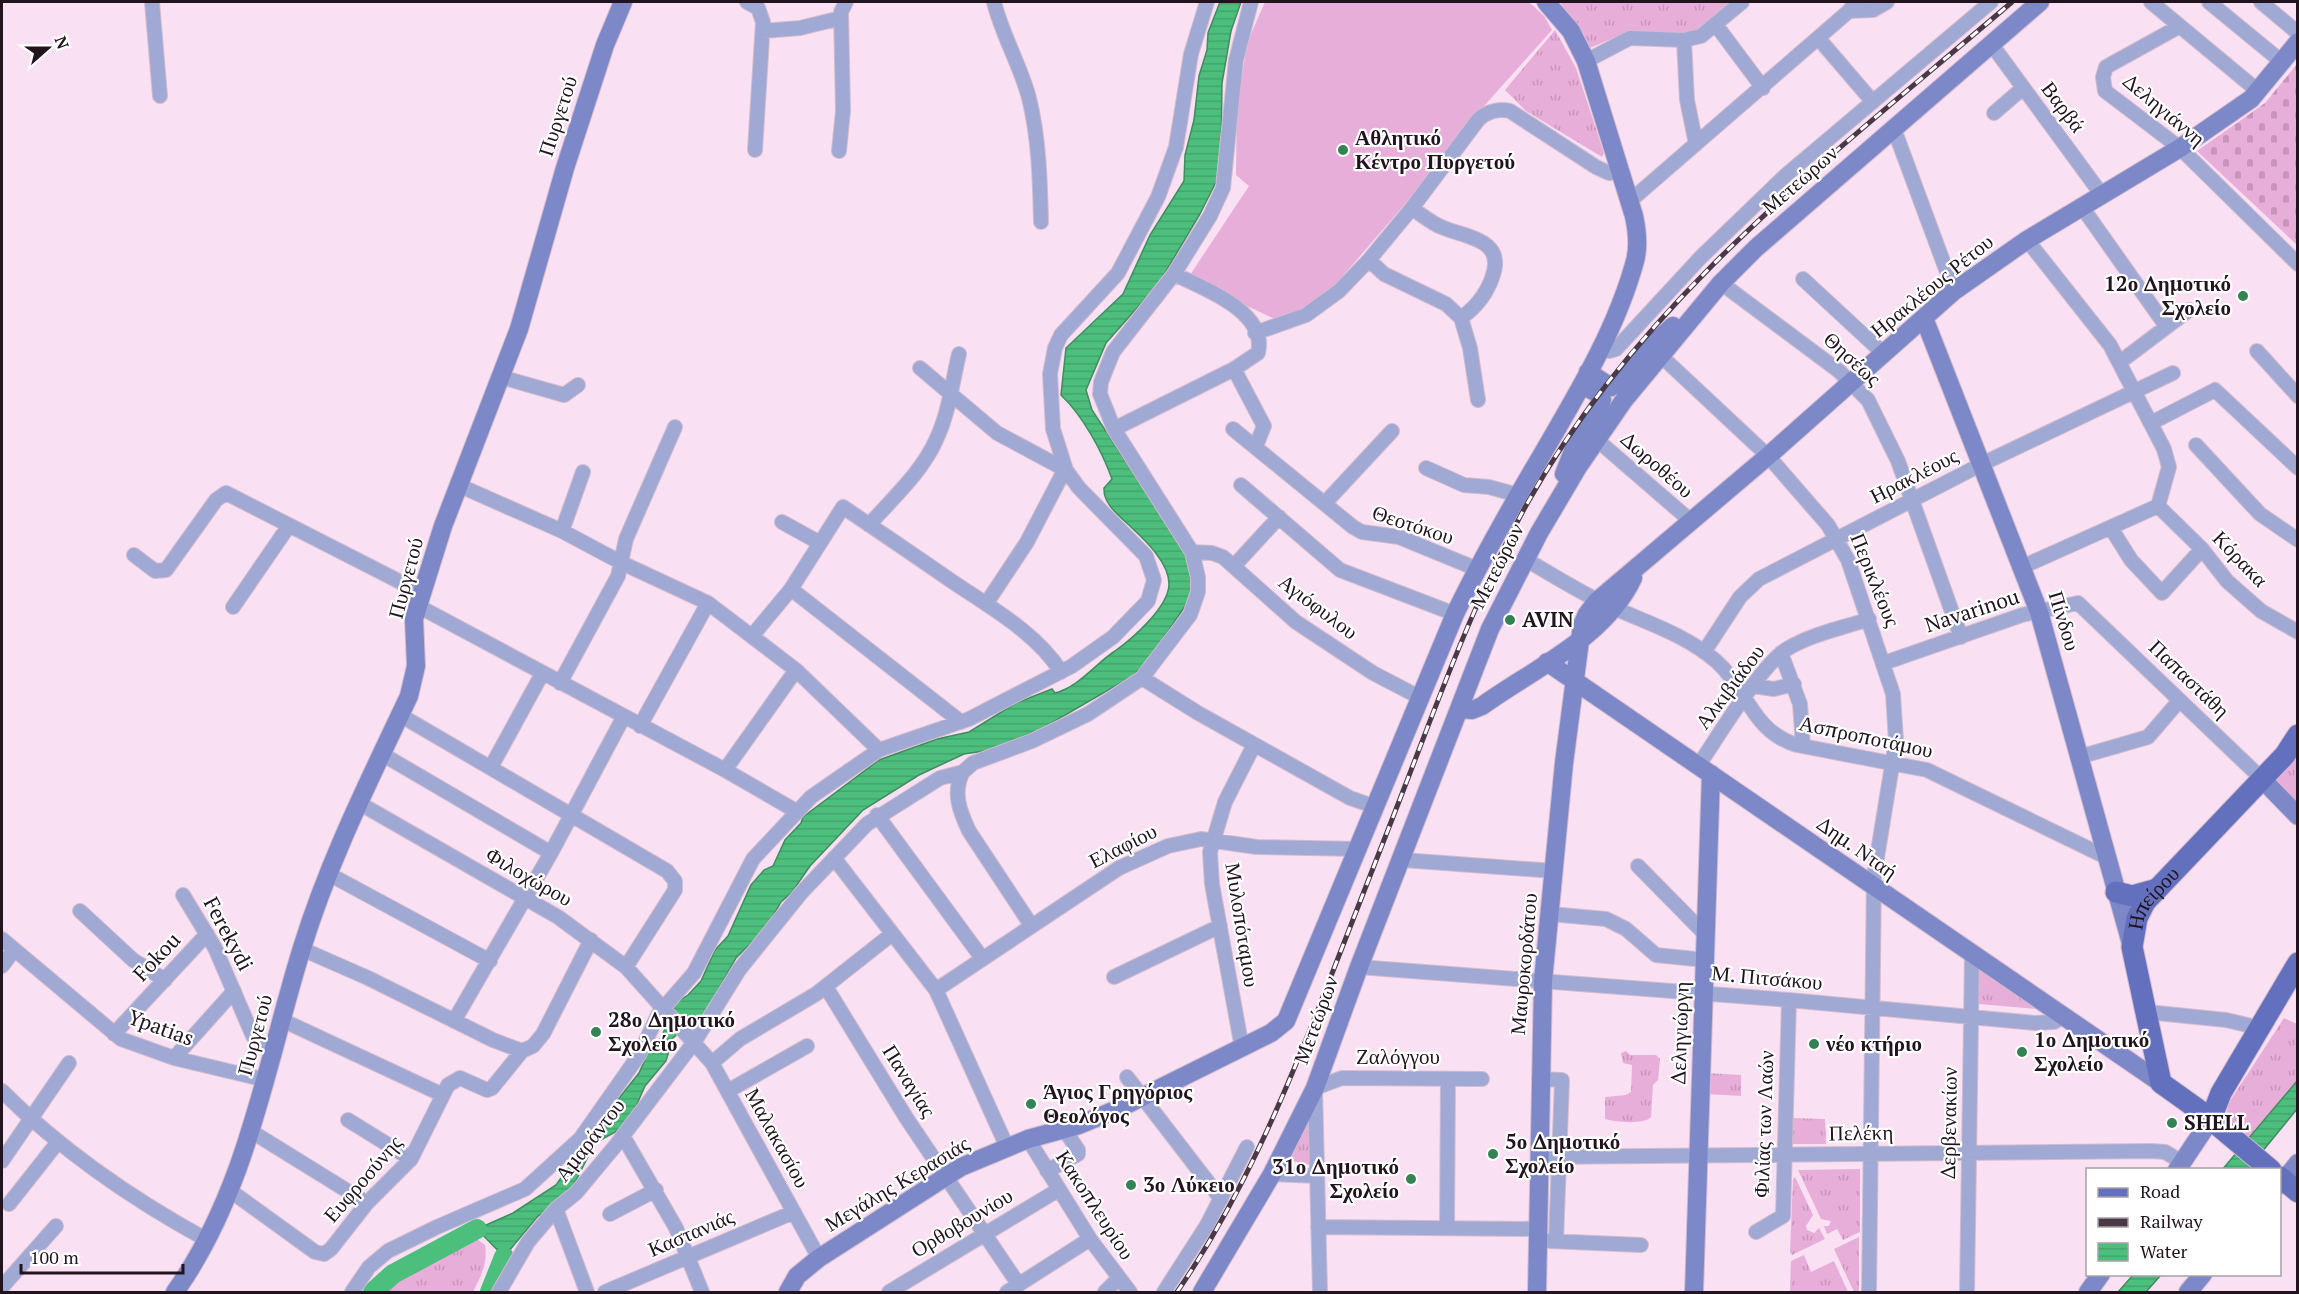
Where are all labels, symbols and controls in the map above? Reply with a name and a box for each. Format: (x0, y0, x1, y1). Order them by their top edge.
north arrow (18, 18, 78, 78)
text: N (50, 33, 74, 52)
street label: Δεληγιάννη (2118, 67, 2212, 152)
street label: Πυργετού (531, 72, 583, 160)
street label: Βαρβά (2035, 75, 2092, 138)
place label: Αθλητικό Κέντρο Πυργετού (1355, 123, 1515, 175)
street label: Μετεώρων (1755, 138, 1843, 220)
marker: Αθλητικό Κέντρο Πυργετού (1336, 143, 1350, 157)
street label: Ηρακλέους Ρέτου (1864, 227, 1999, 343)
place label: 12ο Δημοτικό Σχολείο (2104, 269, 2231, 321)
marker: 12ο Δημοτικό Σχολείο (2236, 289, 2250, 303)
street label: Θησέως (1818, 325, 1888, 392)
street label: Δωροθέου (1615, 425, 1700, 504)
street label: Ηρακλέους (1865, 441, 1963, 509)
street label: Θεοτόκου (1369, 498, 1458, 550)
street label: Μετεώρων (1463, 518, 1530, 613)
street label: Κόρακα (2207, 524, 2275, 593)
street label: Περικλέους (1844, 529, 1908, 631)
street label: Πυργετού (381, 534, 429, 622)
street label: Αγιόφυλου (1273, 567, 1364, 645)
street label: Navarinou (1921, 582, 2023, 638)
street label: Πίνδου (2043, 587, 2087, 654)
place label: AVIN (1522, 605, 1574, 633)
marker: AVIN (1503, 613, 1517, 627)
street label: Παπαστάθη (2143, 633, 2236, 724)
street label: Αλκιβιάδου (1688, 638, 1770, 735)
street label: Ασπροποτάμου (1797, 708, 1936, 764)
street label: Δημ. Νταή (1812, 809, 1903, 885)
street label: Ελαφίου (1084, 816, 1161, 874)
street label: Φιλοχώρου (481, 840, 578, 912)
street label: Ηπείρου (2120, 860, 2185, 932)
street label: Μυλοπόταμου (1219, 861, 1267, 989)
street label: Ferekydi (198, 892, 260, 975)
street label: Μαυροκορδάτου (1503, 892, 1543, 1036)
street label: Fokou (126, 926, 186, 987)
street label: Μ. Πιτσάκου (1710, 958, 1824, 996)
street label: Μετεώρων (1286, 971, 1344, 1068)
street label: Δεληγιώργη (1663, 981, 1695, 1085)
street label: Πυργετού (230, 991, 278, 1079)
street label: Ypatias (125, 1002, 198, 1052)
place label: 28ο Δημοτικό Σχολείο (608, 1005, 735, 1057)
marker: 28ο Δημοτικό Σχολείο (589, 1025, 603, 1039)
place label: 1ο Δημοτικό Σχολείο (2034, 1025, 2149, 1077)
place label: νέο κτήριο (1825, 1029, 1922, 1057)
marker: νέο κτήριο (1807, 1037, 1821, 1051)
street label: Παναγίας (877, 1039, 944, 1123)
street label: Ζαλόγγου (1356, 1042, 1440, 1070)
marker: 1ο Δημοτικό Σχολείο (2015, 1045, 2029, 1059)
street label: Φιλίας των Λαών (1746, 1050, 1780, 1198)
street label: Δερβενακίων (1933, 1067, 1963, 1179)
place label: Άγιος Γρηγόριος Θεολόγος (1043, 1077, 1193, 1129)
street label: Μαλακασίου (739, 1083, 817, 1192)
street label: Αμαράντου (548, 1092, 631, 1187)
marker: Άγιος Γρηγόριος Θεολόγος (1024, 1097, 1038, 1111)
place label: SHELL (2184, 1108, 2249, 1136)
marker: SHELL (2165, 1116, 2179, 1130)
street label: Πελέκη (1828, 1117, 1894, 1147)
place label: 5ο Δημοτικό Σχολείο (1505, 1127, 1620, 1179)
street label: Ευφροσύνης (317, 1128, 408, 1228)
street label: Μεγάλης Κερασιάς (819, 1129, 975, 1237)
street label: Κακοπλευρίου (1050, 1144, 1142, 1265)
marker: 5ο Δημοτικό Σχολείο (1486, 1147, 1500, 1161)
place label: 31ο Δημοτικό Σχολείο (1272, 1152, 1399, 1204)
legend (2086, 1168, 2281, 1276)
place label: 3ο Λύκειο (1143, 1170, 1235, 1198)
marker: 31ο Δημοτικό Σχολείο (1404, 1172, 1418, 1186)
marker: 3ο Λύκειο (1124, 1178, 1138, 1192)
text: Road (2140, 1179, 2180, 1203)
street label: Ορθοβουνίου (905, 1181, 1017, 1263)
street label: Καστανιάς (643, 1201, 738, 1263)
text: Railway (2140, 1209, 2204, 1233)
scale bar (21, 1237, 183, 1275)
text: Water (2140, 1239, 2187, 1263)
text: 100 m (30, 1245, 79, 1269)

